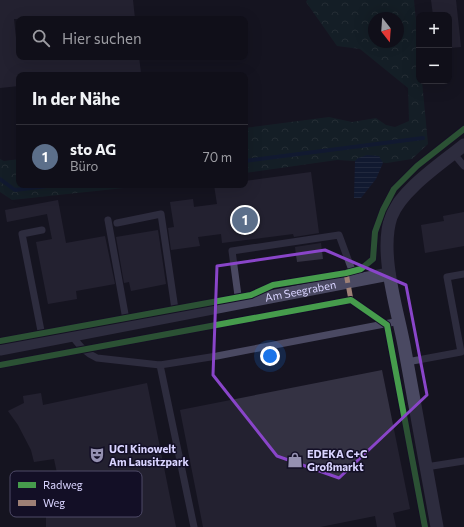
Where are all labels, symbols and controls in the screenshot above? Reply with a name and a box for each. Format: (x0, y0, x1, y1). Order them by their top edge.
north arrow (368, 12, 404, 48)
map controls (416, 12, 452, 84)
button: + (416, 12, 452, 48)
search box (16, 16, 248, 60)
icon: search (30, 27, 52, 49)
text: Hier suchen (62, 29, 142, 47)
button: − (416, 48, 452, 84)
text: In der Nähe (32, 88, 120, 109)
text: sto AG (70, 140, 116, 158)
text: 1 (42, 149, 48, 165)
text: 70 m (203, 149, 232, 165)
text: Büro (70, 158, 98, 174)
pin: 1 (232, 205, 258, 235)
street label: Am Seegraben (264, 277, 337, 304)
your location (260, 346, 280, 366)
place label: UCI Kinowelt Am Lausitzpark (109, 442, 189, 468)
theatre icon: UCI Kinowelt Am Lausitzpark (88, 446, 106, 464)
place label: EDEKA C+C Großmarkt (307, 447, 368, 473)
shop icon: EDEKA C+C Großmarkt (286, 451, 304, 469)
legend (10, 471, 142, 517)
text: Radweg (43, 478, 83, 491)
text: Weg (43, 496, 65, 509)

